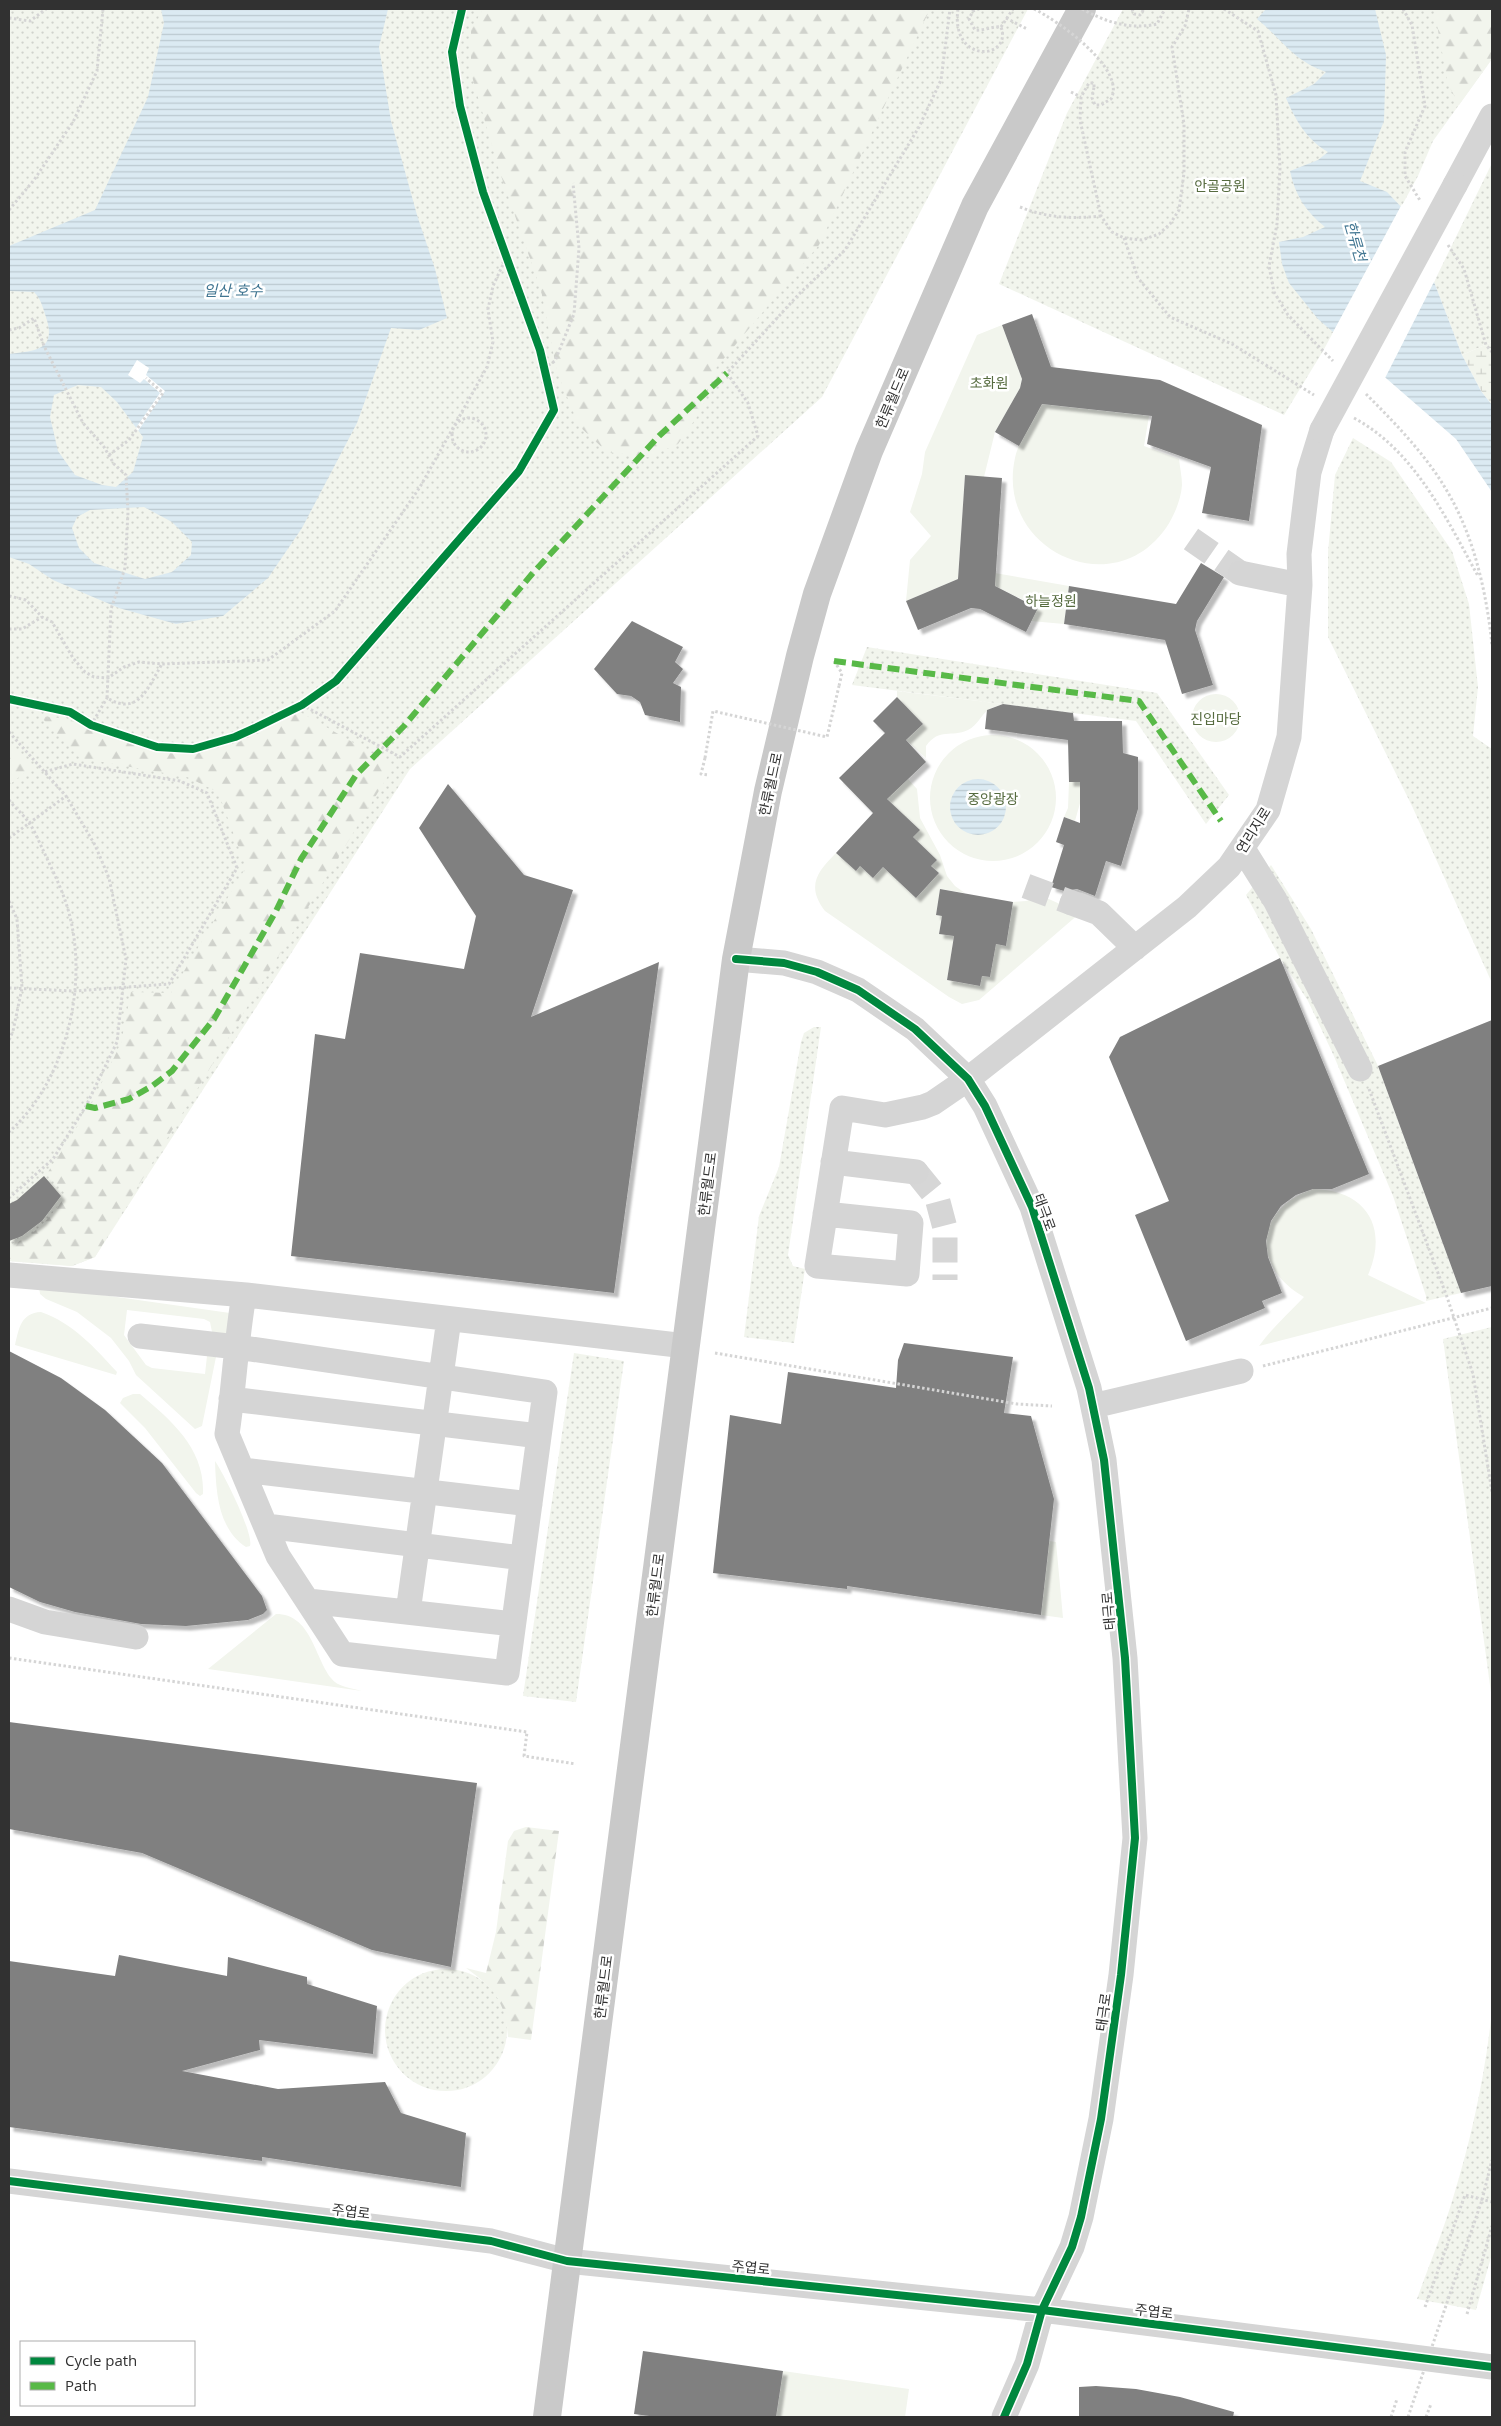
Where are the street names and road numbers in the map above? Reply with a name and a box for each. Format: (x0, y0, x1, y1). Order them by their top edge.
street label: 한류월드로 (871, 365, 913, 431)
street label: 한류월드로 (754, 750, 786, 817)
street label: 연리지로 (1231, 803, 1275, 857)
street label: 한류월드로 (694, 1151, 720, 1217)
street label: 태극로 (1029, 1191, 1061, 1234)
street label: 한류월드로 (642, 1552, 668, 1618)
street label: 태극로 (1097, 1591, 1119, 1631)
street label: 한류월드로 (590, 1954, 616, 2020)
street label: 태극로 (1091, 1991, 1115, 2032)
street label: 주엽로 (331, 2199, 371, 2223)
street label: 주엽로 (731, 2256, 771, 2278)
street label: 주엽로 (1134, 2299, 1174, 2323)

